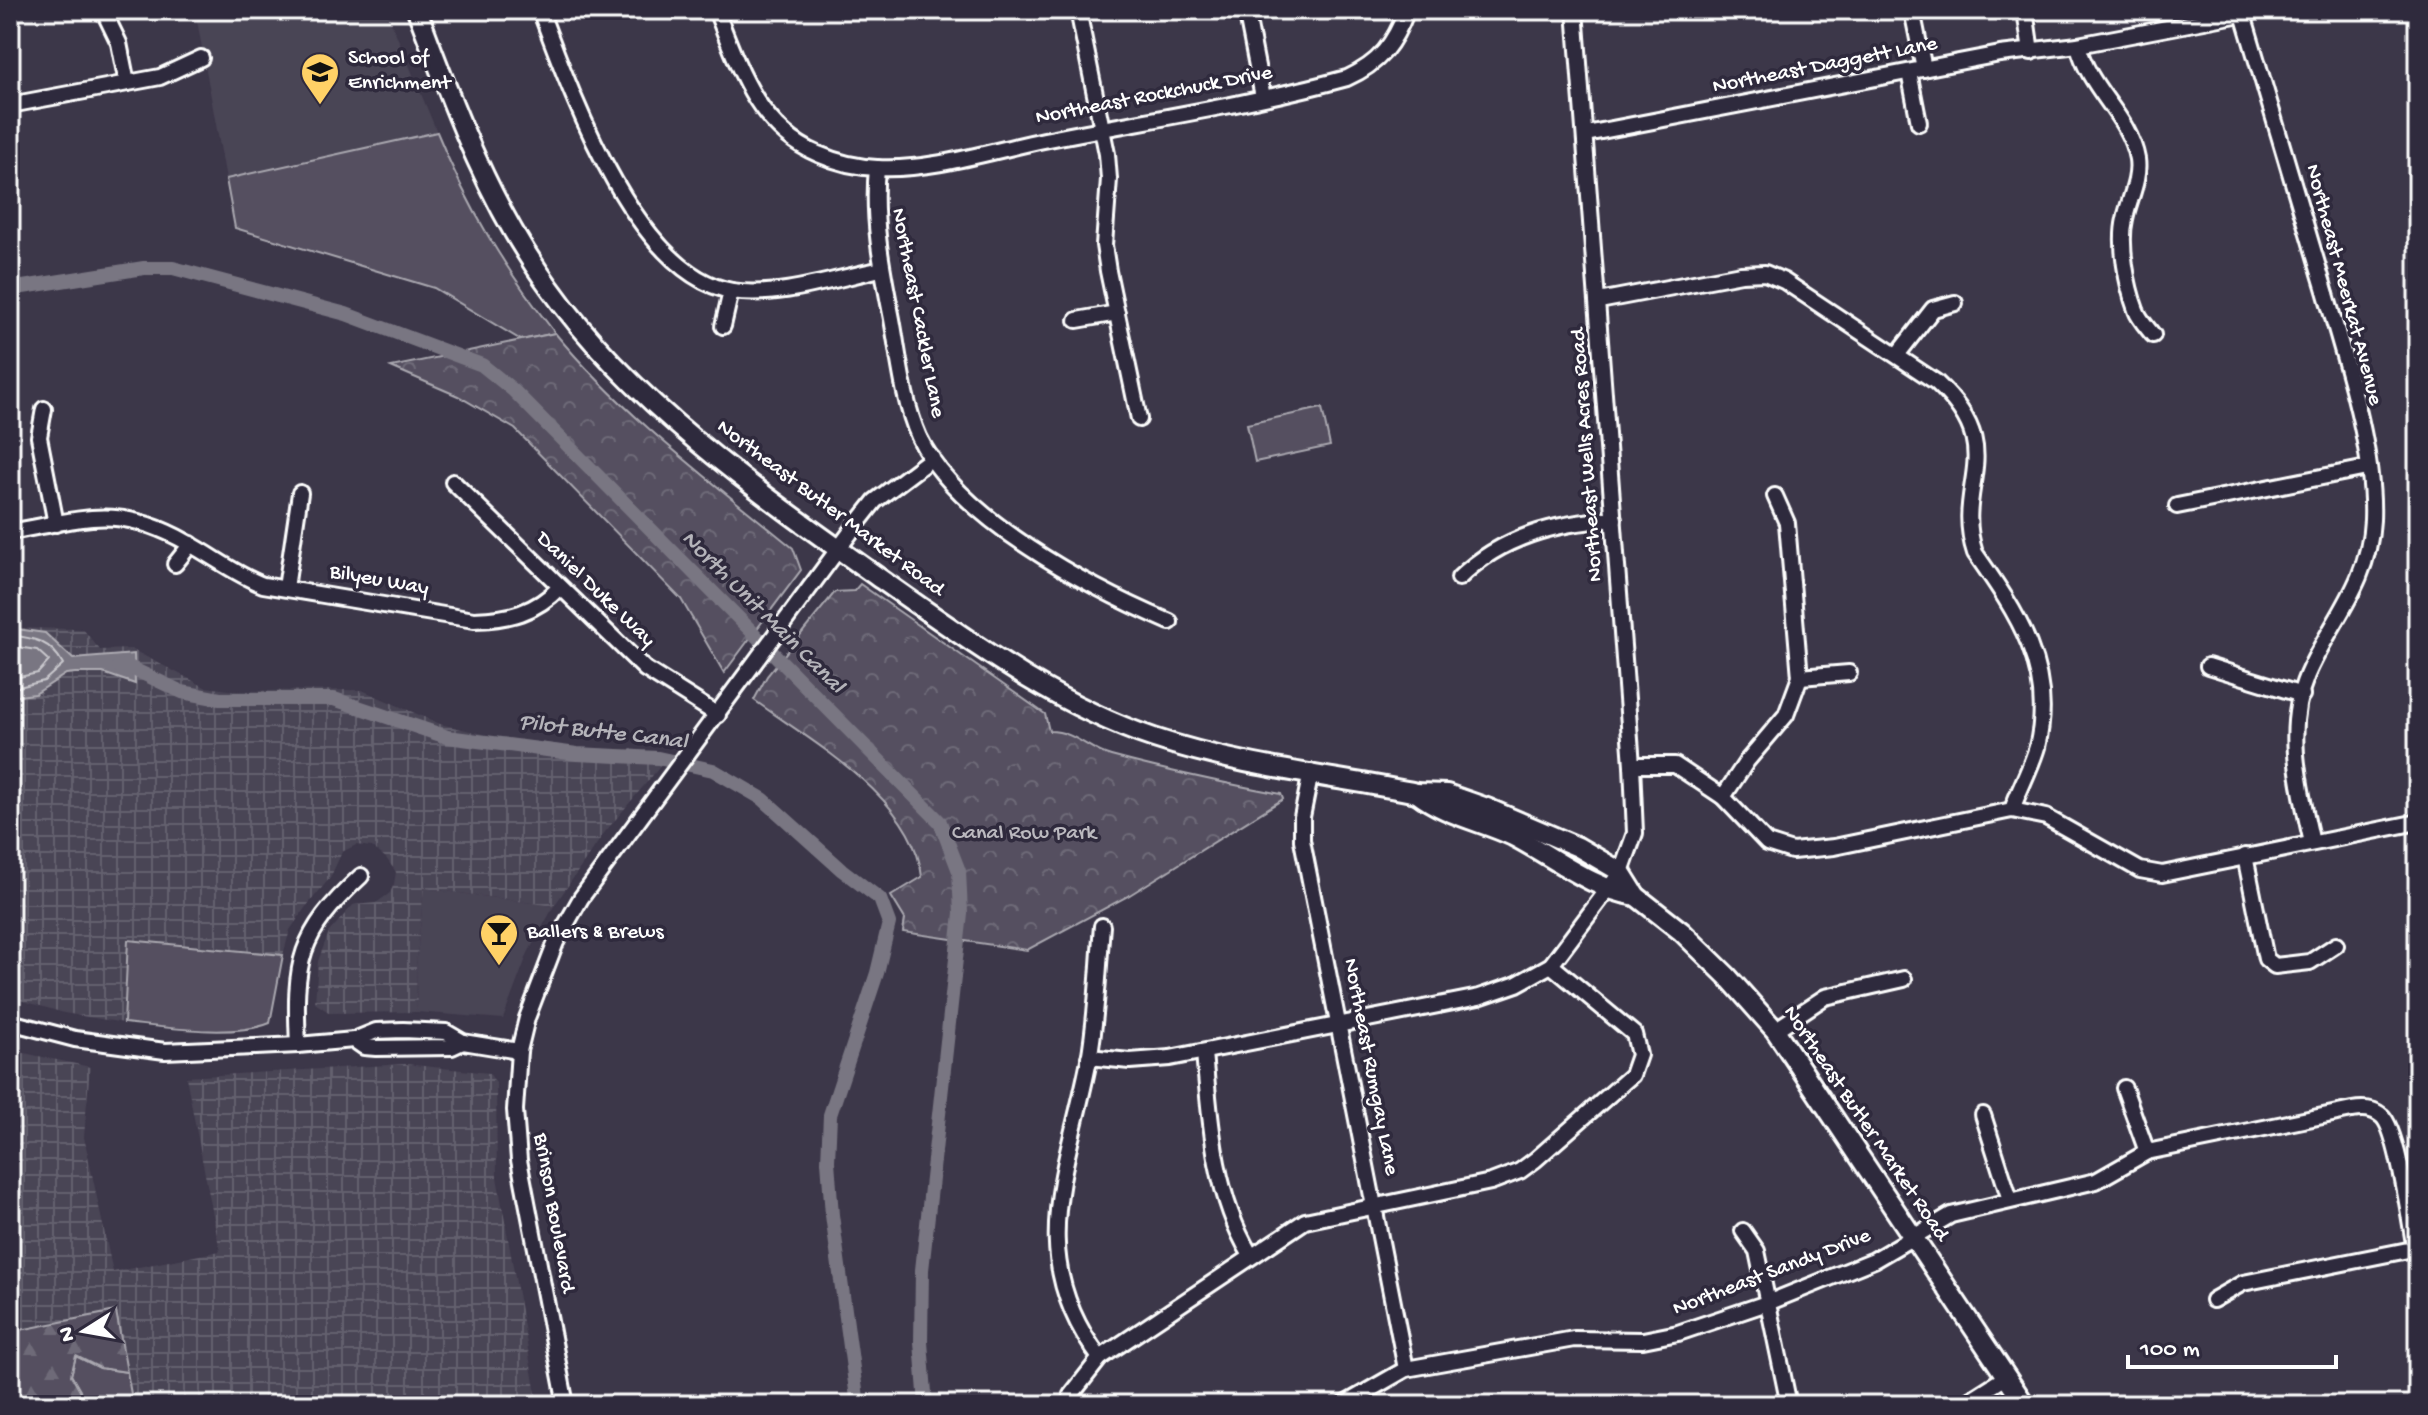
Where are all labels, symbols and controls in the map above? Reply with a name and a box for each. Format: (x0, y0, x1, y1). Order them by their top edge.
street label: Northeast Daggett Lane (1710, 31, 1940, 101)
place label: School of Enrichment (348, 46, 452, 97)
school or university icon: School of Enrichment (299, 51, 341, 106)
street label: Northeast Rockchuck Drive (1033, 60, 1275, 132)
street label: Northeast Meerkat Avenue (2298, 162, 2388, 409)
street label: Northeast Cackler Lane (884, 206, 950, 421)
street label: Northeast Wells Acres Road (1566, 325, 1610, 583)
street label: Northeast Butler Market Road (711, 415, 951, 604)
street label: Daniel Duke Way (528, 525, 660, 654)
water label: North Unit Main Canal (674, 525, 851, 702)
street label: Bilyeu Way (326, 559, 431, 603)
water label: Pilot Butte Canal (517, 708, 690, 758)
park label: Canal Row Park (952, 821, 1098, 847)
bar icon: Ballers & Brews (478, 912, 520, 967)
place label: Ballers & Brews (526, 920, 664, 946)
street label: Northeast Rumgay Lane (1336, 956, 1404, 1178)
street label: Northeast Butler Market Road (1776, 1001, 1955, 1249)
street label: Brinson Boulevard (526, 1130, 580, 1297)
street label: Northeast Sandy Drive (1669, 1223, 1875, 1323)
north arrow (44, 1291, 124, 1371)
scale bar (2128, 1319, 2336, 1369)
text: N (54, 1325, 82, 1344)
text: 100 m (2139, 1336, 2200, 1365)

